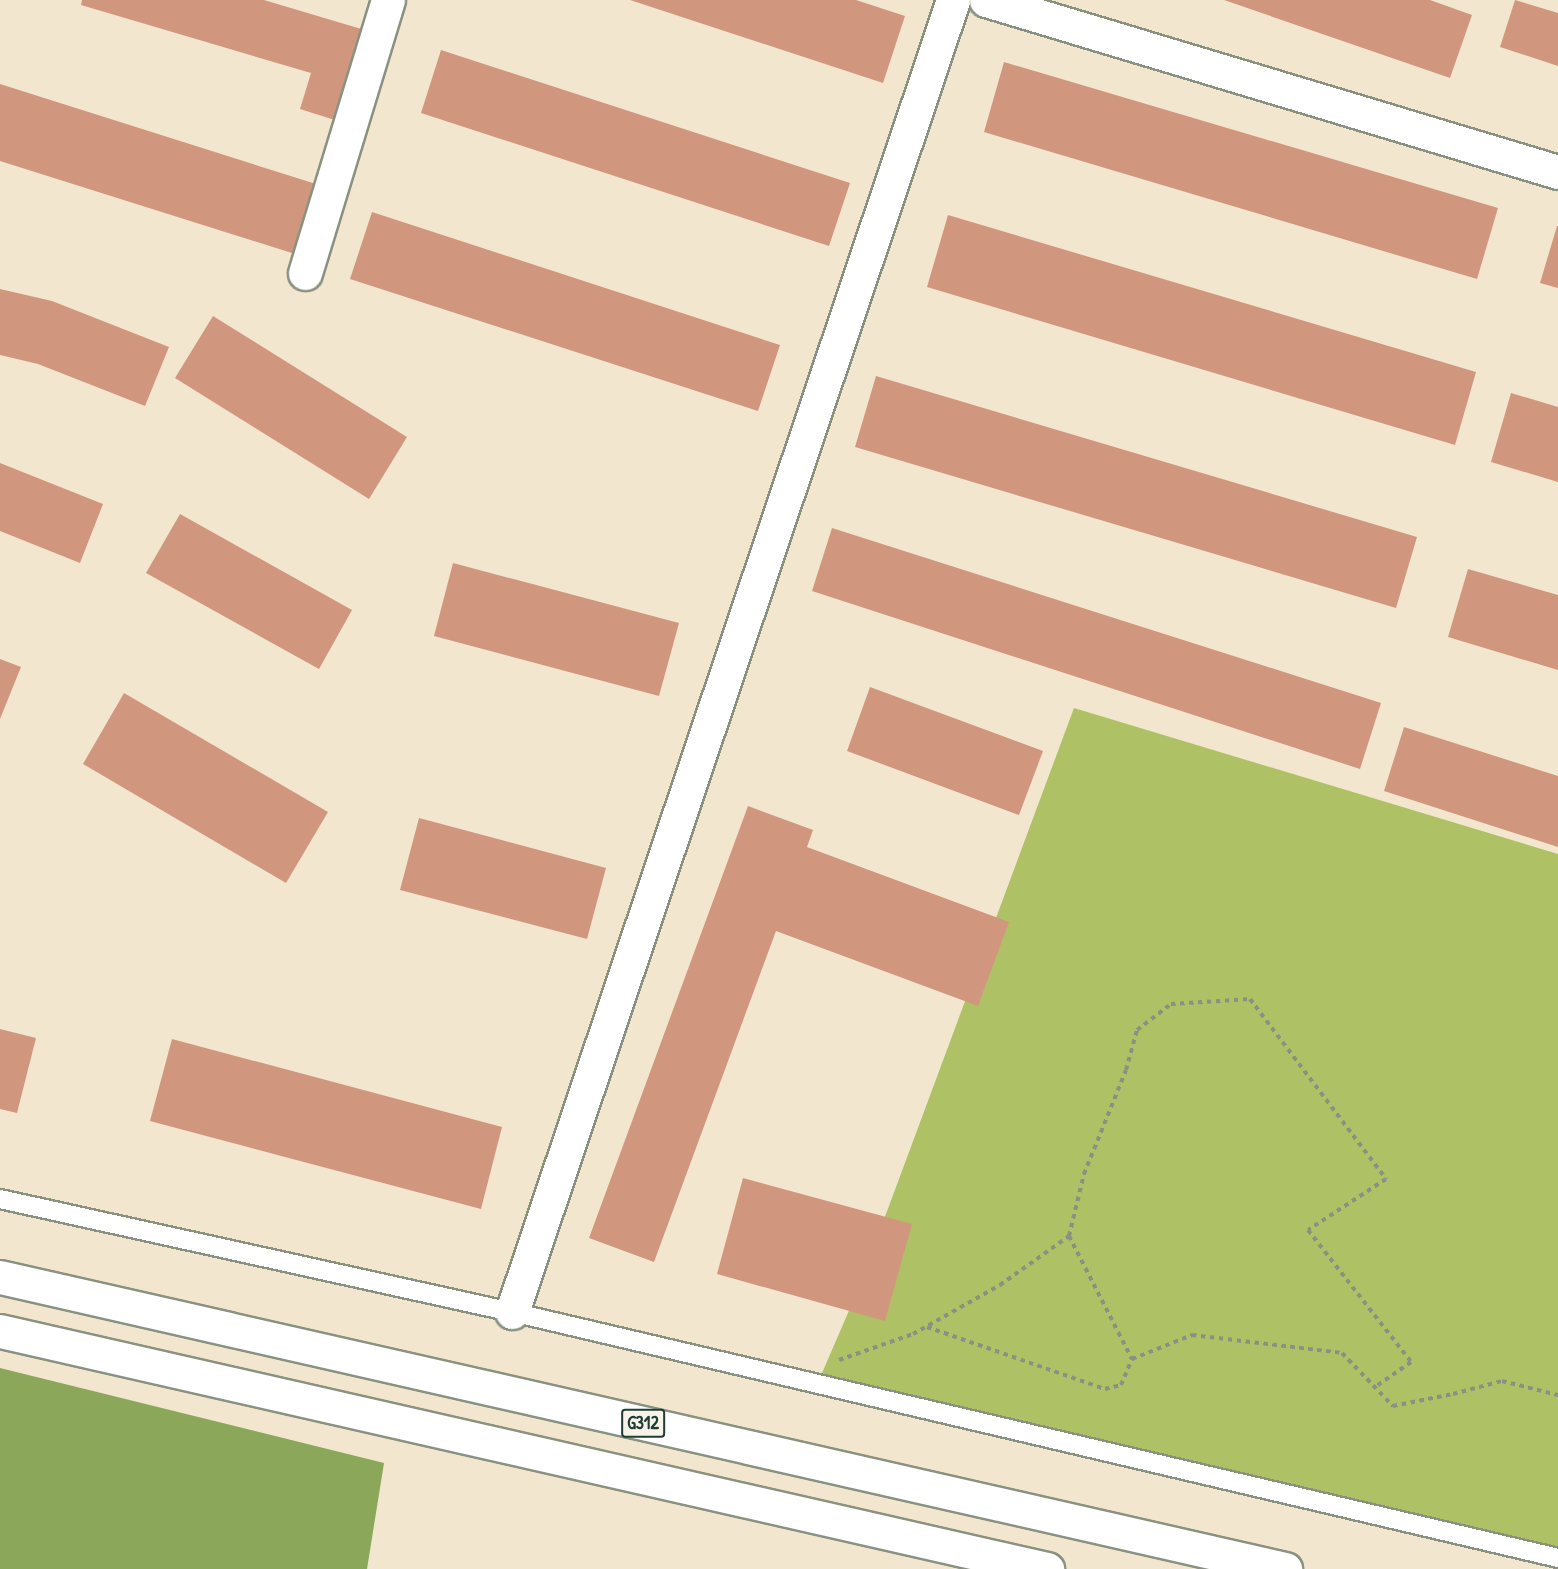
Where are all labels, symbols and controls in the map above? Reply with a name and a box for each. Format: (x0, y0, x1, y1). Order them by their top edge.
road number: G312 (620, 1408, 666, 1438)

